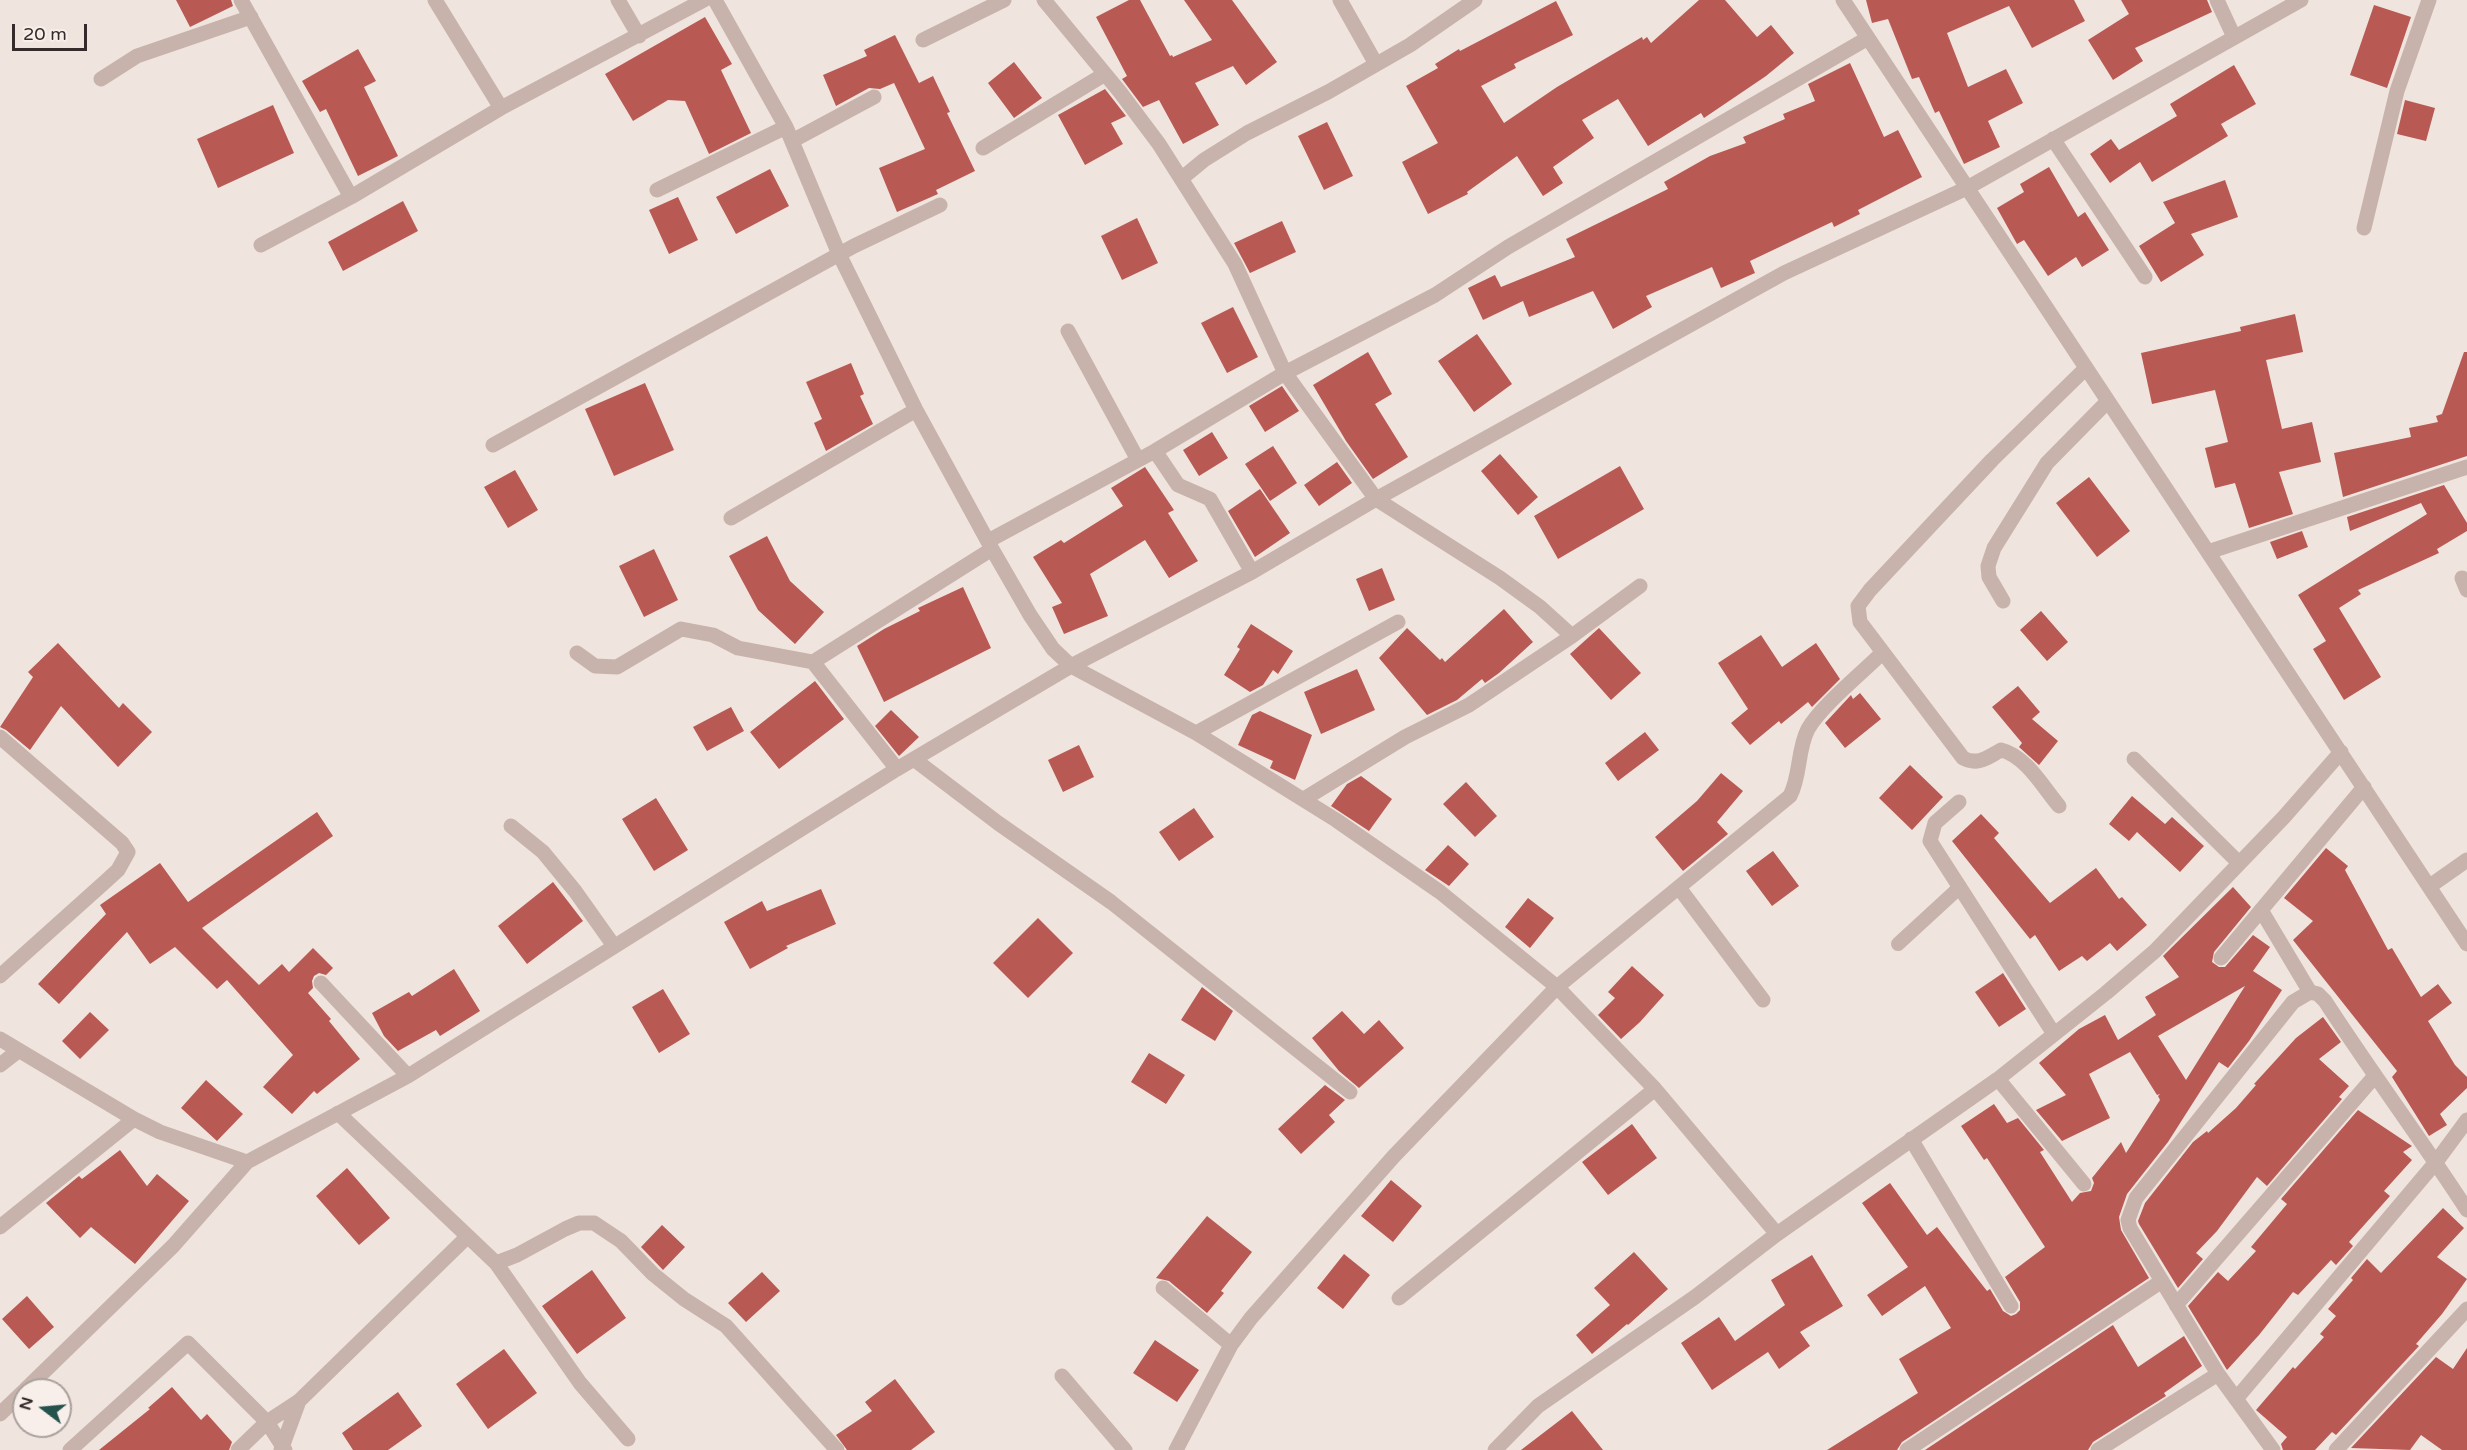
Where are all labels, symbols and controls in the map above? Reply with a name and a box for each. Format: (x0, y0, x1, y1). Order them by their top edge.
scale bar (15, 12, 90, 50)
text: 20 m (23, 23, 67, 45)
north arrow (12, 1378, 72, 1438)
text: N (15, 1395, 38, 1413)

